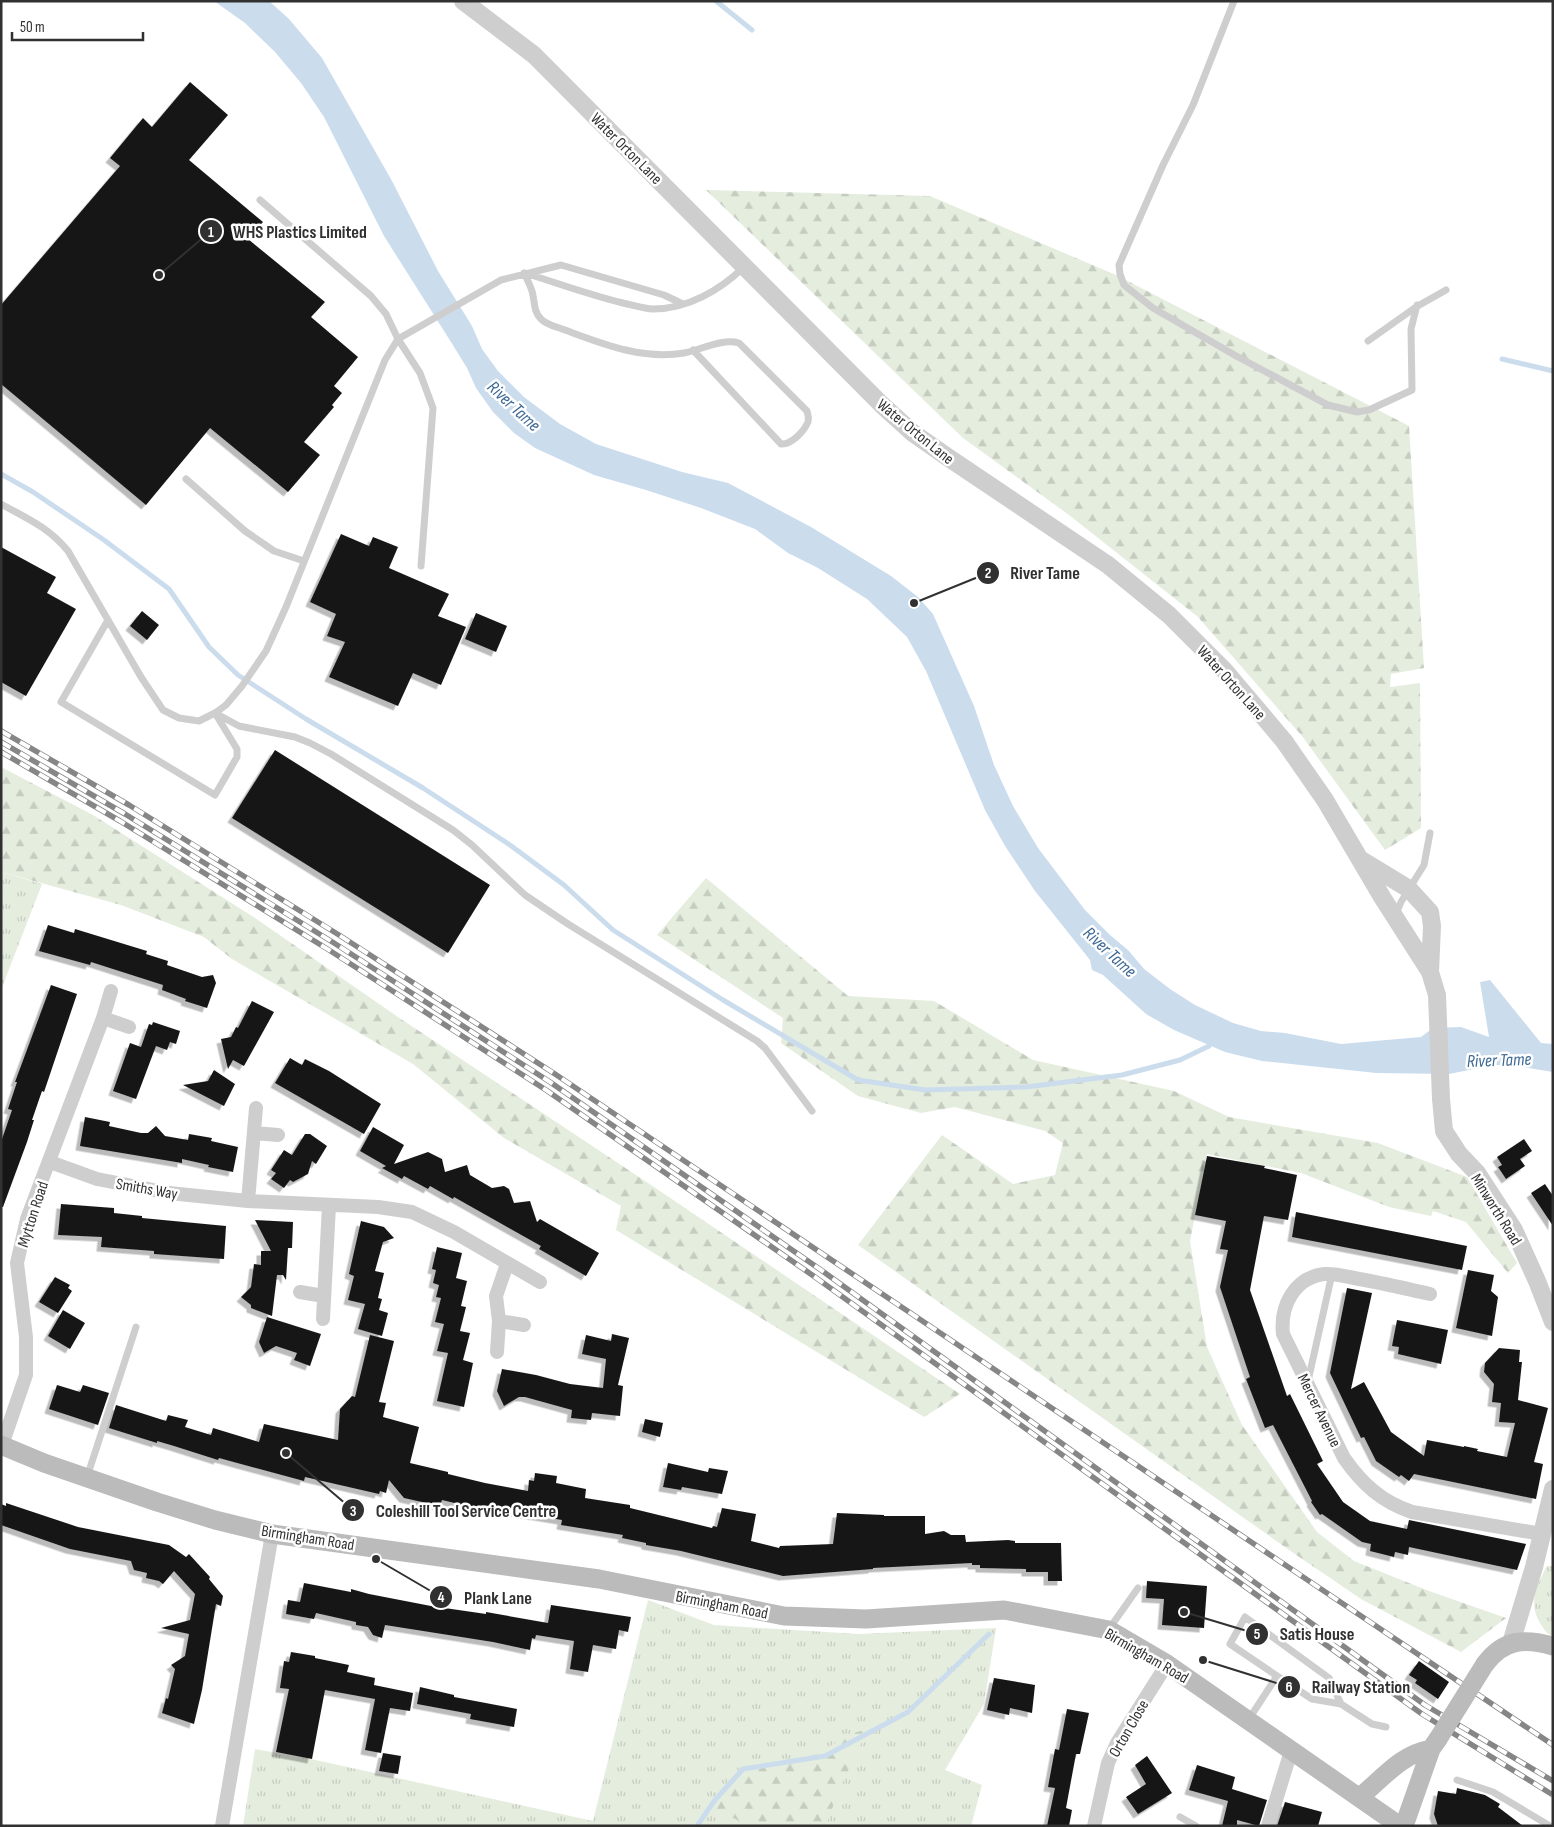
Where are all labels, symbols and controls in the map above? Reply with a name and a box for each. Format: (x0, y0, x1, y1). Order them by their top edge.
scale bar (12, 10, 144, 42)
text: 50 m (20, 18, 45, 37)
street label: Water Orton Lane (586, 109, 666, 189)
callout: WHS Plastics Limited (198, 215, 377, 248)
text: WHS Plastics Limited (233, 222, 367, 243)
text: 1 (208, 223, 214, 242)
water label: River Tame (483, 377, 544, 436)
street label: Water Orton Lane (873, 395, 957, 469)
callout: River Tame (975, 557, 1090, 590)
text: River Tame (1010, 563, 1080, 584)
text: 2 (985, 564, 991, 583)
street label: Water Orton Lane (1193, 642, 1269, 724)
water label: River Tame (1079, 923, 1140, 982)
water label: River Tame (1466, 1049, 1532, 1072)
street label: Minworth Road (1466, 1171, 1525, 1249)
street label: Smiths Way (114, 1175, 179, 1204)
street label: Mytton Road (14, 1179, 53, 1250)
street label: Mercer Avenue (1293, 1371, 1345, 1450)
callout: Coleshill Tool Service Centre (341, 1494, 566, 1527)
text: Coleshill Tool Service Centre (376, 1501, 556, 1522)
text: 3 (350, 1502, 357, 1521)
street label: Birmingham Road (260, 1522, 356, 1555)
callout: Plank Lane (429, 1581, 542, 1614)
street label: Birmingham Road (674, 1587, 769, 1624)
text: 4 (438, 1588, 445, 1607)
text: Plank Lane (464, 1588, 532, 1609)
callout: Satis House (1245, 1617, 1364, 1650)
text: Satis House (1280, 1624, 1354, 1645)
street label: Birmingham Road (1101, 1625, 1192, 1688)
text: 5 (1254, 1625, 1261, 1644)
callout: Railway Station (1277, 1671, 1420, 1704)
text: Railway Station (1312, 1677, 1410, 1698)
text: 6 (1285, 1678, 1293, 1697)
street label: Orton Close (1105, 1697, 1153, 1761)

